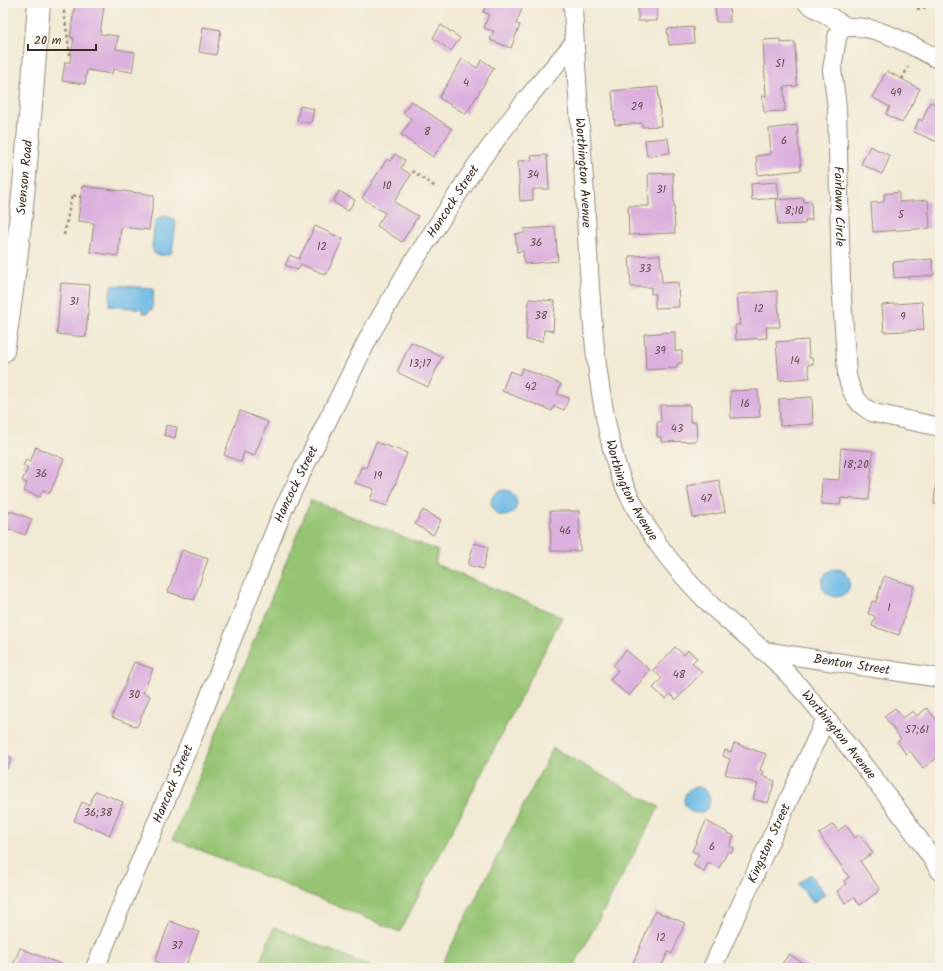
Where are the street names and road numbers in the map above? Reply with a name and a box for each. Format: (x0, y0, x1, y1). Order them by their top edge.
street label: Worthington Avenue (569, 117, 597, 228)
street label: Svenson Road (11, 139, 39, 216)
street label: Hancock Street (421, 160, 485, 242)
street label: Fairlawn Circle (828, 166, 851, 247)
street label: Worthington Avenue (600, 438, 664, 546)
street label: Hancock Street (268, 441, 324, 526)
street label: Benton Street (812, 648, 893, 681)
street label: Worthington Avenue (796, 685, 882, 784)
street label: Hancock Street (147, 740, 199, 826)
street label: Kingston Street (742, 799, 797, 887)

